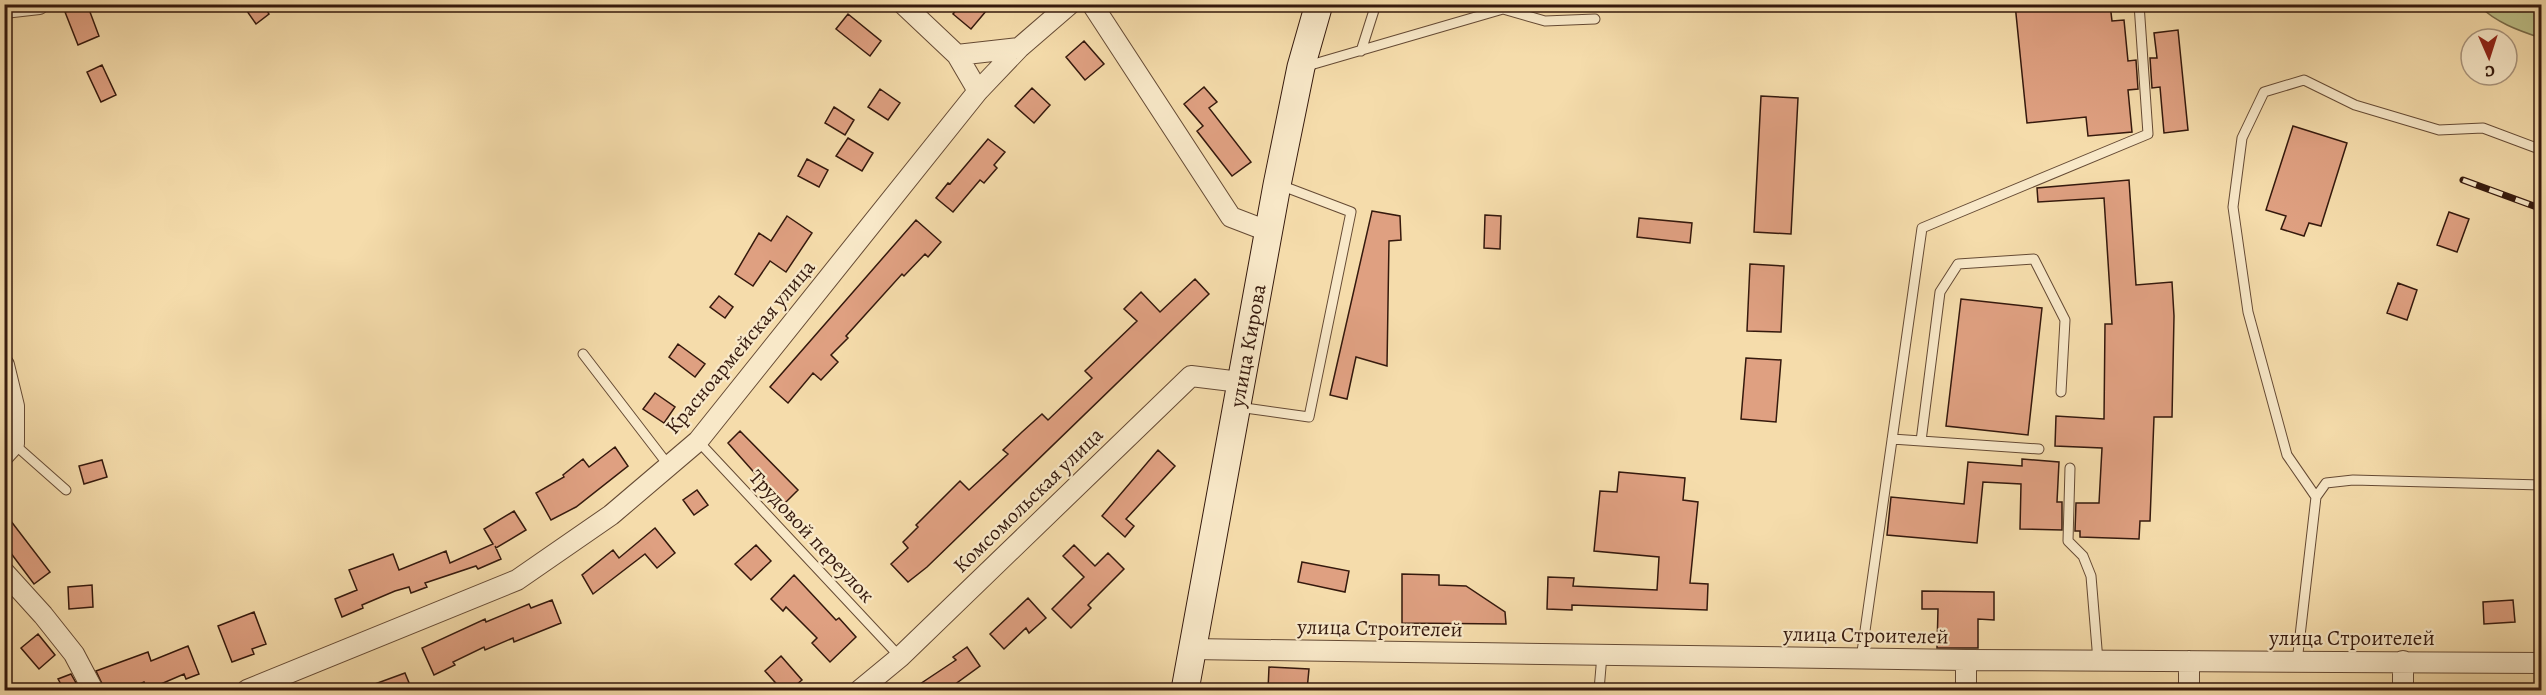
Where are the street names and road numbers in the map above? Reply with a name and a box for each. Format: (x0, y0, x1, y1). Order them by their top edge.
street label: Красноармейская улица (659, 254, 821, 440)
street label: улица Кирова (1223, 281, 1273, 411)
street label: Комсомольская улица (947, 421, 1109, 579)
street label: Трудовой переулок (743, 463, 881, 609)
street label: улица Строителей (1296, 613, 1463, 643)
street label: улица Строителей (1782, 620, 1949, 650)
street label: улица Строителей (2268, 624, 2435, 652)

